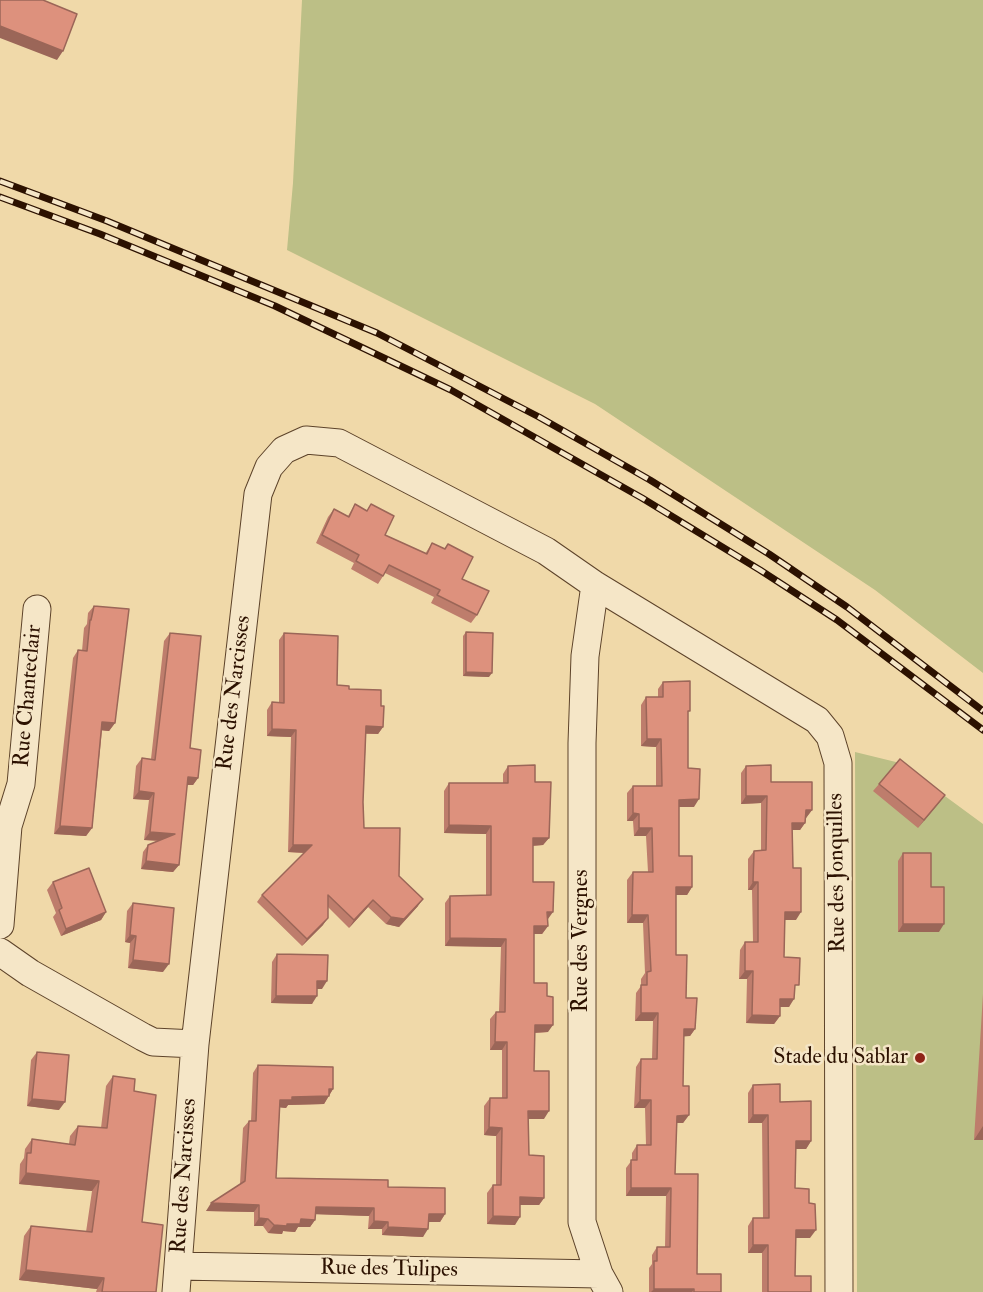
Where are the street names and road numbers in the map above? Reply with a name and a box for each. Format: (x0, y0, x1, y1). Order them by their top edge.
street label: Rue des Narcisses (212, 614, 258, 772)
street label: Rue Chanteclair (10, 624, 48, 768)
street label: Rue des Jonquilles (823, 793, 853, 953)
street label: Rue des Vergnes (569, 870, 595, 1012)
street label: Rue des Narcisses (166, 1097, 204, 1255)
street label: Rue des Tulipes (320, 1256, 458, 1284)

